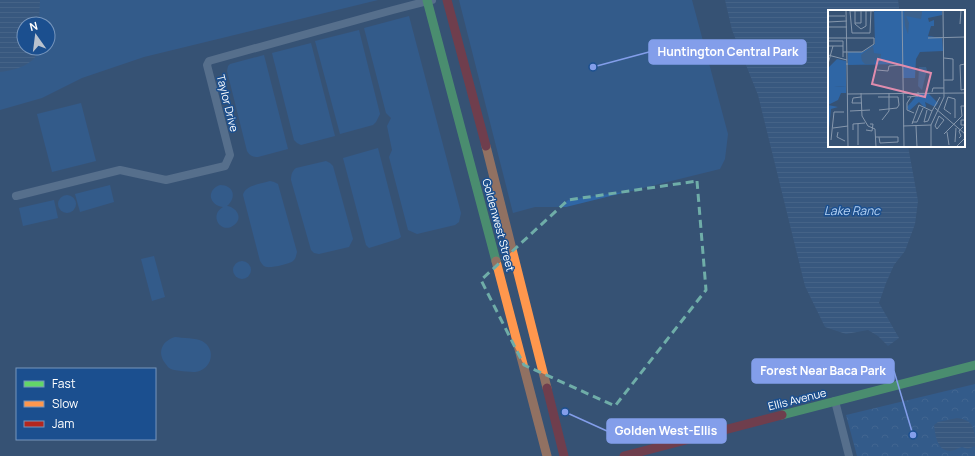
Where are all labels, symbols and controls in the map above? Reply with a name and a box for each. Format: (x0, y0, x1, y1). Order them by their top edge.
inset map (828, 10, 965, 147)
north arrow (16, 16, 56, 56)
text: N (28, 18, 39, 34)
callout: Huntington Central Park (649, 40, 806, 64)
text: Huntington Central Park (658, 43, 799, 60)
street label: Taylor Drive (214, 73, 242, 134)
street label: Goldenwest Street (479, 177, 519, 273)
water label: Lake Ranc (824, 202, 881, 219)
callout: Forest Near Baca Park (752, 359, 894, 383)
text: Forest Near Baca Park (760, 362, 886, 379)
legend (16, 368, 156, 440)
text: Fast (52, 375, 76, 392)
street label: Ellis Avenue (766, 384, 828, 413)
text: Slow (52, 395, 78, 412)
text: Jam (52, 415, 74, 432)
callout: Golden West-Ellis (607, 419, 726, 443)
text: Golden West-Ellis (615, 422, 718, 439)

